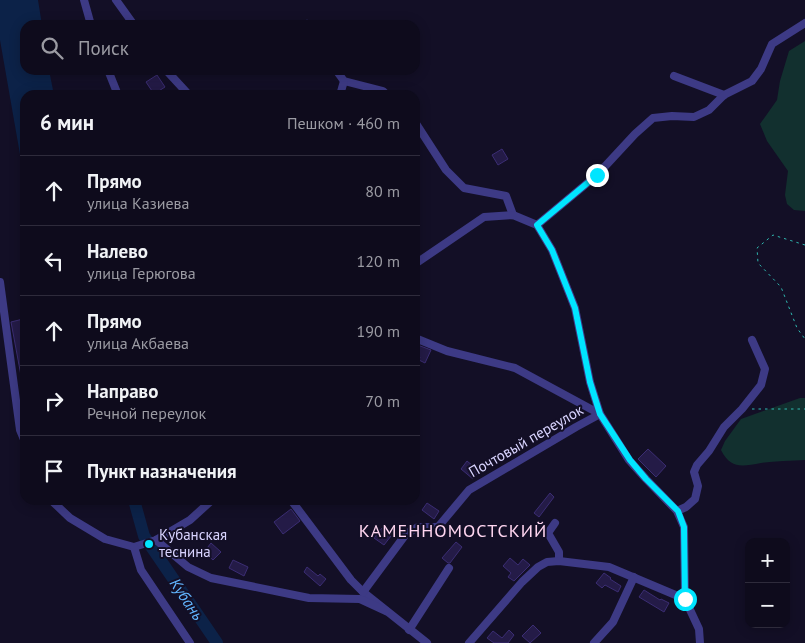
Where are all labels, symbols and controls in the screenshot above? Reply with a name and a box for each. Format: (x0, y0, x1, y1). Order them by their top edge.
search box (20, 20, 420, 75)
icon: search (38, 34, 66, 62)
text: Поиск (78, 36, 129, 60)
text: 6 мин (40, 109, 94, 136)
text: Пешком · 460 m (287, 113, 400, 133)
route end (586, 164, 609, 187)
text: Прямо (87, 169, 142, 193)
icon: ahead (40, 177, 68, 205)
text: 80 m (365, 181, 400, 201)
text: улица Казиева (87, 193, 190, 213)
text: Налево (87, 239, 148, 263)
icon: left (40, 247, 68, 275)
text: 120 m (357, 251, 400, 271)
text: улица Герюгова (87, 263, 196, 283)
text: Прямо (87, 309, 142, 333)
icon: ahead (40, 317, 68, 345)
text: 190 m (357, 321, 400, 341)
text: улица Акбаева (87, 333, 189, 353)
text: Направо (87, 379, 158, 403)
icon: right (40, 387, 68, 415)
text: 70 m (365, 391, 400, 411)
street label: Почтовый переулок (465, 400, 587, 481)
text: Речной переулок (87, 403, 206, 423)
icon: arrive (40, 457, 68, 485)
text: Пункт назначения (87, 459, 237, 483)
district label: КАМЕННОМОСТСКИЙ (359, 519, 547, 542)
place label: Кубанская теснина (159, 525, 227, 561)
marker: Кубанская теснина (143, 538, 155, 550)
map controls (745, 538, 790, 628)
button: + (745, 538, 790, 583)
water label: Кубань (166, 574, 208, 624)
button: − (745, 583, 790, 628)
route start (674, 588, 697, 611)

